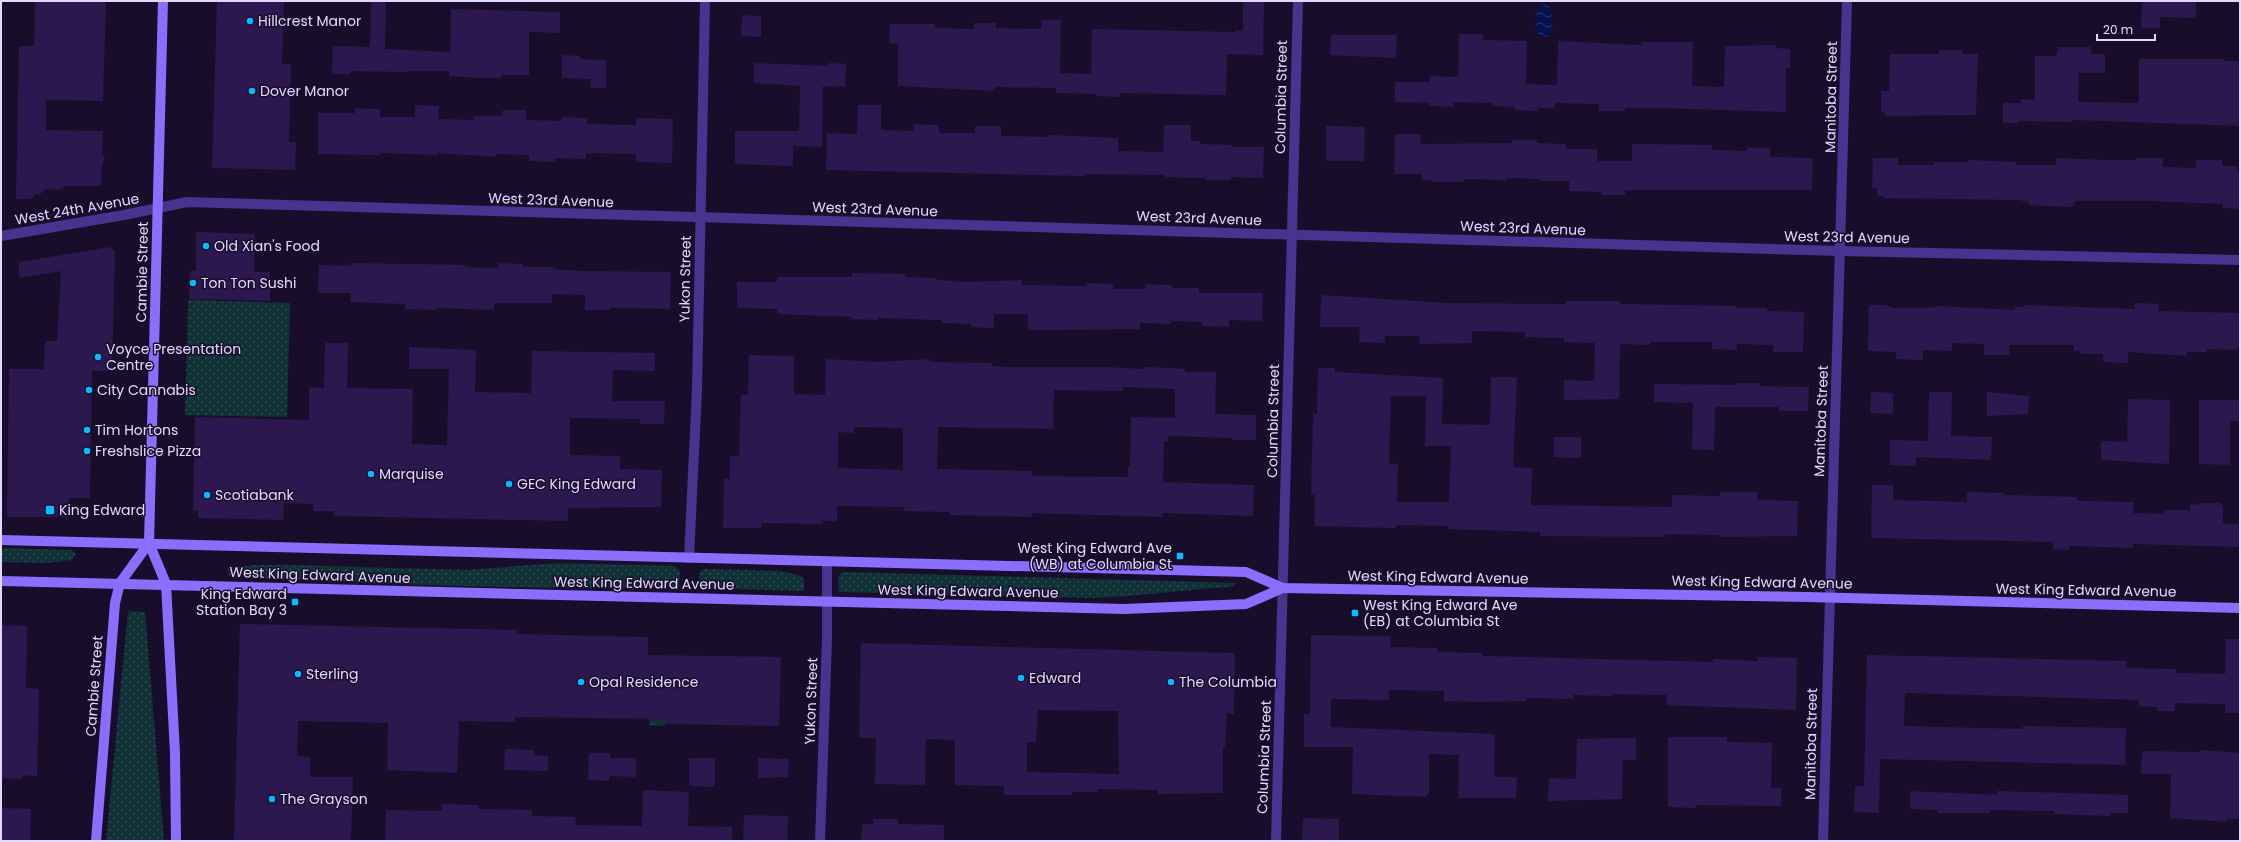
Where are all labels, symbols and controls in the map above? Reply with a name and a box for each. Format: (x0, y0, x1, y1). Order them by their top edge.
place label: Hillcrest Manor (258, 11, 361, 31)
marker: Hillcrest Manor (245, 16, 255, 26)
scale bar (2097, 16, 2155, 42)
text: 20 m (2103, 21, 2133, 38)
street label: Columbia Street (1270, 40, 1292, 154)
street label: Manitoba Street (1820, 41, 1842, 153)
place label: Dover Manor (260, 81, 349, 101)
marker: Dover Manor (247, 86, 257, 96)
street label: West 24th Avenue (13, 188, 141, 230)
street label: West 23rd Avenue (488, 188, 615, 212)
street label: West 23rd Avenue (812, 197, 939, 221)
street label: West 23rd Avenue (1136, 206, 1263, 230)
street label: West 23rd Avenue (1460, 216, 1587, 240)
street label: Cambie Street (131, 221, 153, 323)
street label: West 23rd Avenue (1784, 226, 1910, 248)
street label: Yukon Street (674, 235, 696, 323)
place label: Old Xian's Food (214, 236, 320, 256)
marker: Old Xian's Food (201, 241, 211, 251)
place label: Ton Ton Sushi (201, 273, 296, 293)
marker: Ton Ton Sushi (188, 278, 198, 288)
place label: Voyce Presentation Centre (106, 339, 241, 375)
marker: Voyce Presentation Centre (93, 352, 103, 362)
street label: Columbia Street (1262, 364, 1284, 478)
street label: Manitoba Street (1809, 365, 1833, 477)
place label: City Cannabis (97, 380, 196, 400)
marker: City Cannabis (84, 385, 94, 395)
place label: Tim Hortons (95, 420, 178, 440)
marker: Tim Hortons (82, 425, 92, 435)
place label: Freshslice Pizza (95, 441, 201, 461)
marker: Freshslice Pizza (82, 446, 92, 456)
place label: Marquise (379, 464, 444, 484)
marker: Marquise (366, 469, 376, 479)
place label: GEC King Edward (517, 474, 636, 494)
marker: GEC King Edward (504, 479, 514, 489)
place label: Scotiabank (215, 485, 295, 505)
marker: Scotiabank (202, 490, 212, 500)
place label: King Edward (59, 500, 145, 520)
marker: King Edward (44, 504, 56, 516)
place label: West King Edward Ave (WB) at Columbia St (1018, 538, 1172, 574)
marker: West King Edward Ave (WB) at Columbia St (1175, 551, 1185, 561)
street label: West King Edward Avenue (229, 562, 411, 588)
street label: West King Edward Avenue (1347, 565, 1529, 589)
street label: West King Edward Avenue (1671, 570, 1853, 594)
street label: West King Edward Avenue (553, 571, 735, 595)
street label: West King Edward Avenue (1995, 578, 2177, 602)
street label: West King Edward Avenue (877, 579, 1059, 603)
place label: King Edward Station Bay 3 (196, 584, 287, 620)
place label: West King Edward Ave (EB) at Columbia St (1363, 595, 1518, 631)
marker: King Edward Station Bay 3 (290, 597, 300, 607)
marker: West King Edward Ave (EB) at Columbia St (1350, 608, 1360, 618)
street label: Cambie Street (81, 635, 107, 737)
street label: Yukon Street (799, 657, 823, 745)
place label: Sterling (306, 664, 359, 684)
place label: Edward (1029, 668, 1081, 688)
marker: Sterling (293, 669, 303, 679)
place label: Opal Residence (589, 672, 699, 692)
place label: The Columbia (1179, 672, 1277, 692)
marker: Edward (1016, 673, 1026, 683)
marker: Opal Residence (576, 677, 586, 687)
marker: The Columbia (1166, 677, 1176, 687)
street label: Manitoba Street (1800, 688, 1822, 800)
street label: Columbia Street (1252, 700, 1276, 814)
place label: The Grayson (280, 789, 368, 809)
marker: The Grayson (267, 794, 277, 804)

